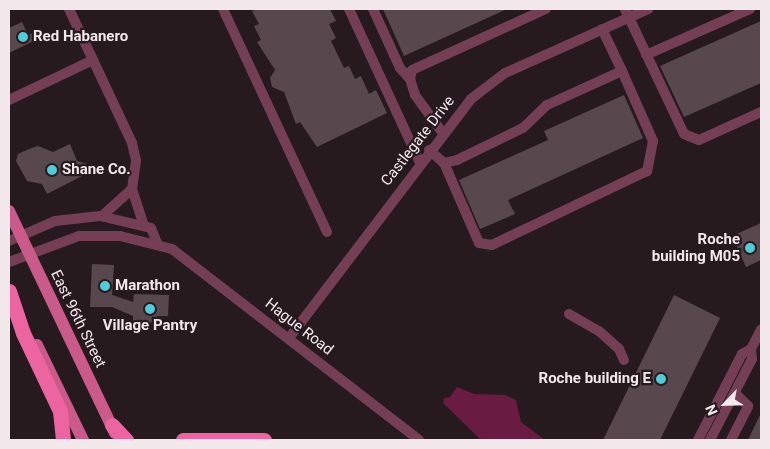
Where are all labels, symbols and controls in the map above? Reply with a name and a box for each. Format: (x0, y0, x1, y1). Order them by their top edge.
place label: Red Habanero (33, 28, 128, 46)
marker: Red Habanero (17, 31, 29, 43)
street label: Castlegate Drive (377, 92, 459, 190)
place label: Shane Co. (62, 161, 131, 179)
marker: Shane Co. (46, 164, 58, 176)
place label: Roche building M05 (652, 230, 740, 265)
marker: Roche building M05 (744, 242, 756, 254)
street label: East 96th Street (47, 267, 109, 371)
place label: Marathon (115, 277, 180, 295)
marker: Marathon (99, 280, 111, 292)
street label: Hague Road (261, 295, 337, 359)
marker: Village Pantry (144, 303, 156, 315)
place label: Village Pantry (103, 317, 197, 335)
place label: Roche building E (539, 370, 651, 388)
marker: Roche building E (655, 373, 667, 385)
north arrow (700, 379, 750, 429)
text: N (702, 402, 721, 418)

